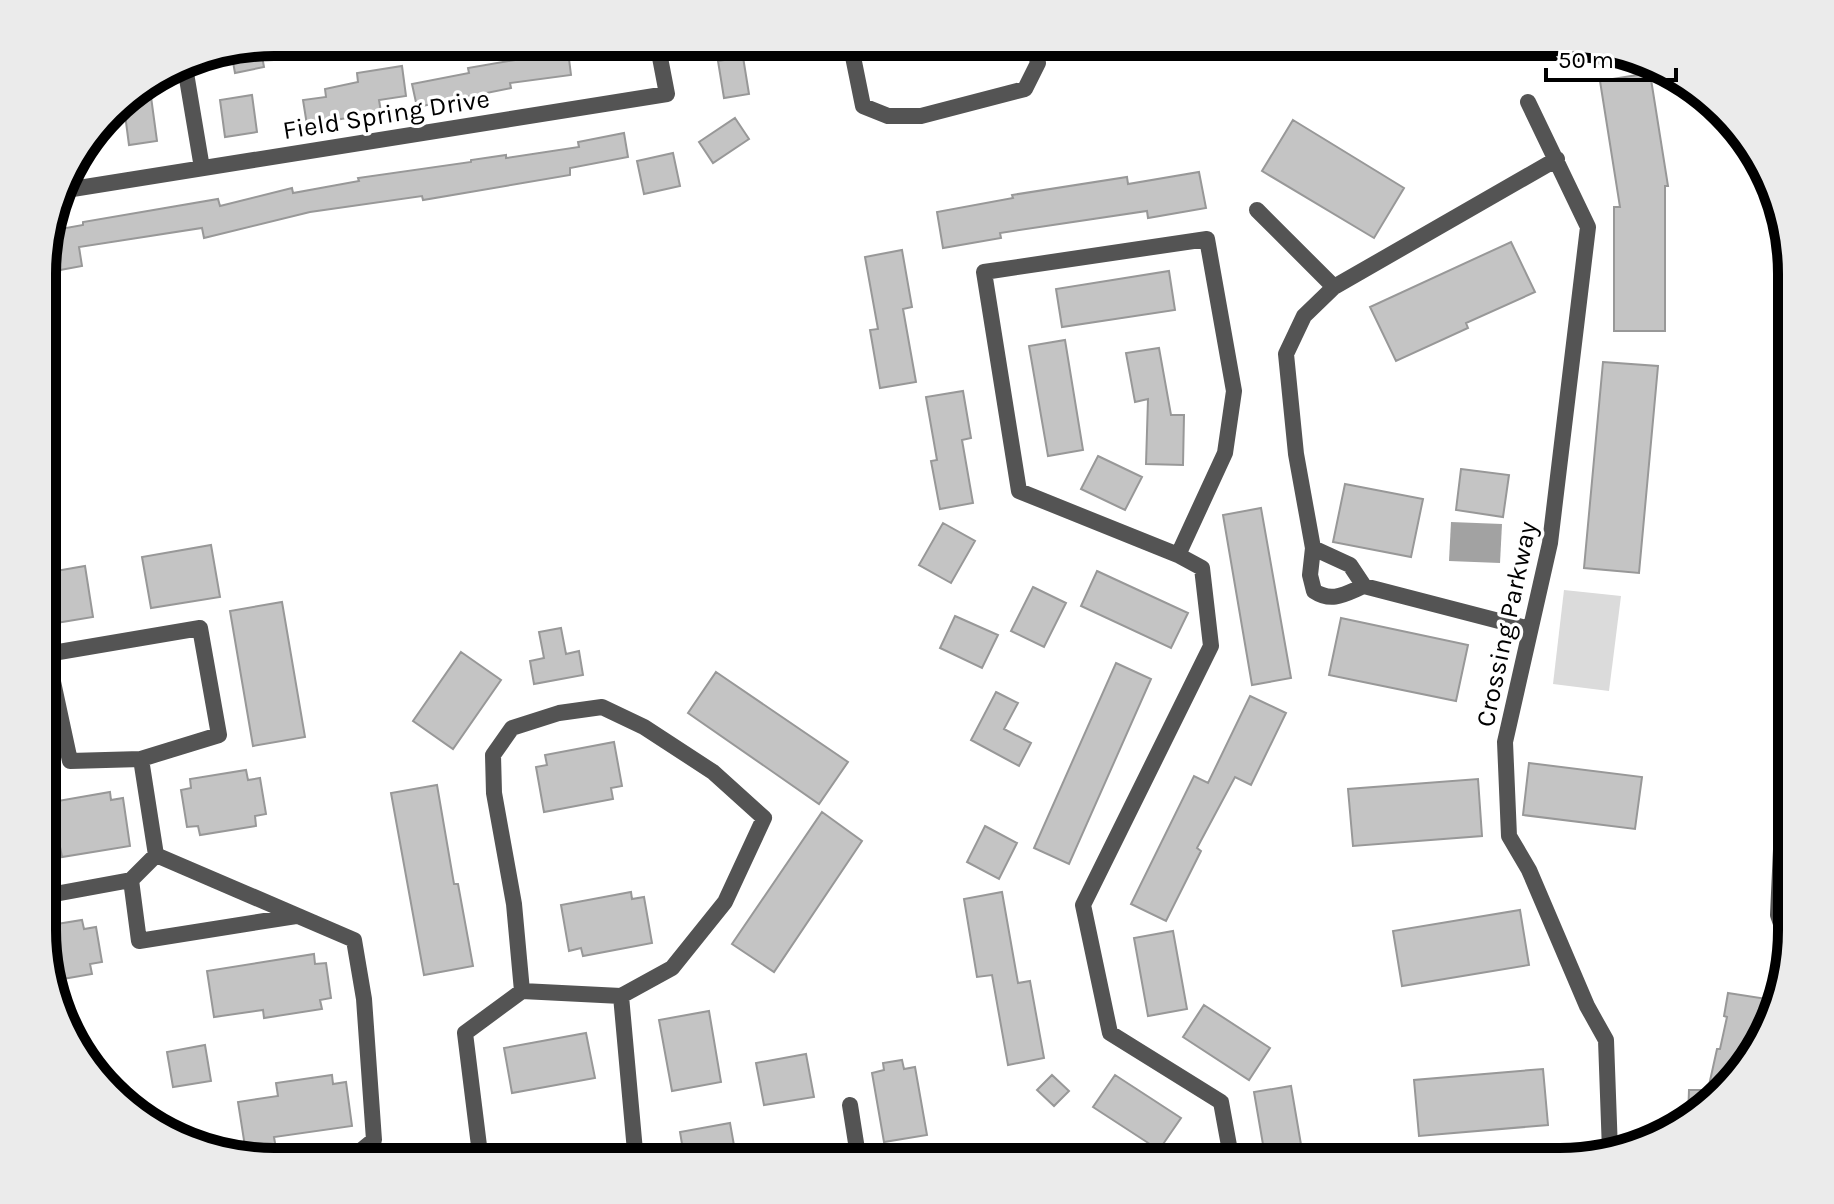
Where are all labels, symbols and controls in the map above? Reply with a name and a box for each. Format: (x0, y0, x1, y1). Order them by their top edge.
scale bar (1546, 32, 1676, 82)
text: 50 m (1558, 46, 1614, 74)
street label: Field Spring Drive (280, 83, 492, 146)
street label: Crossing Parkway (1470, 519, 1543, 730)

